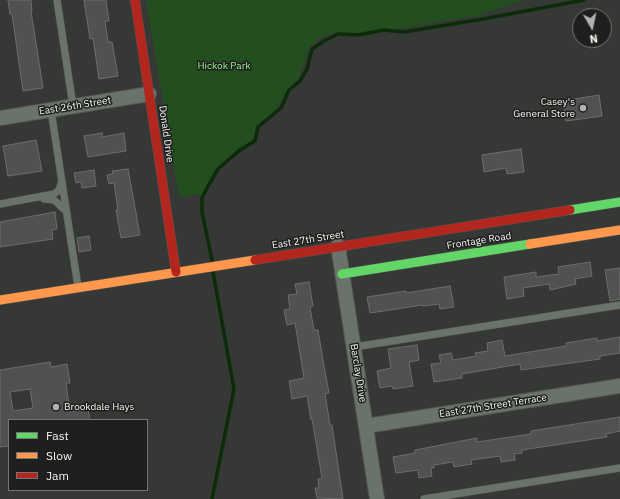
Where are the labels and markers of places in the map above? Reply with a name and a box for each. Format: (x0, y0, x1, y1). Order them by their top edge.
place label: Casey's General Store (513, 96, 575, 120)
marker: Casey's General Store (578, 103, 588, 113)
place label: Brookdale Hays (64, 401, 134, 413)
marker: Brookdale Hays (51, 402, 61, 412)

